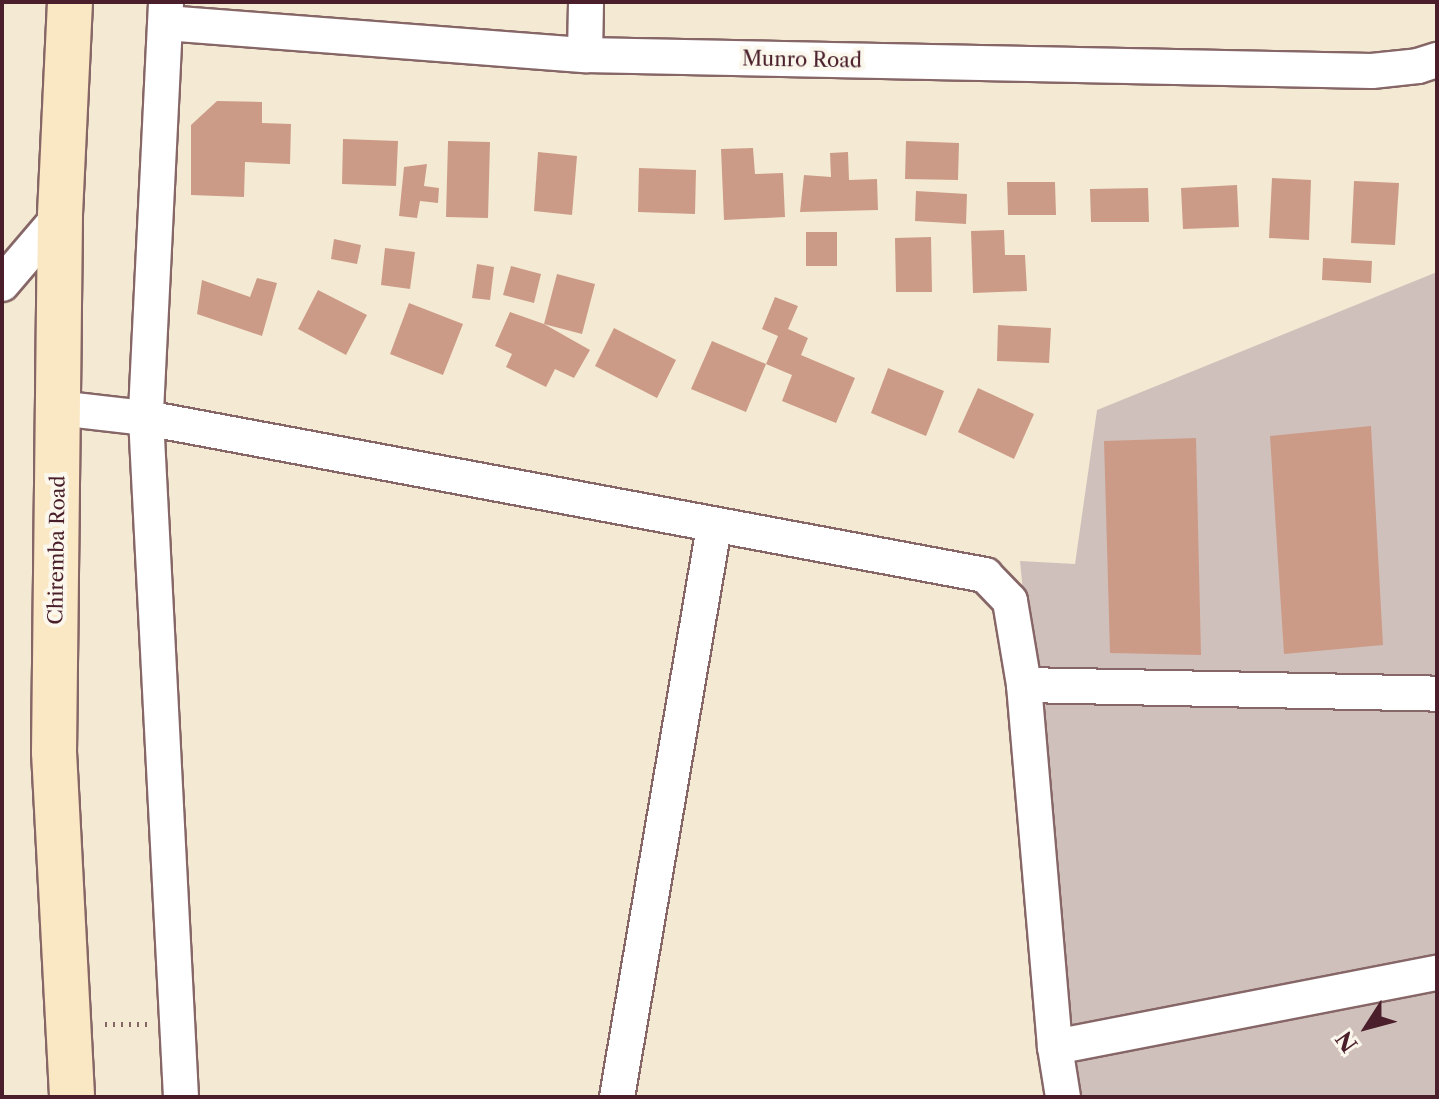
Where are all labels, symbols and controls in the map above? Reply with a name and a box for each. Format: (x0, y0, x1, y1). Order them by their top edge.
street label: Munro Road (742, 47, 862, 73)
street label: Chiremba Road (44, 475, 70, 625)
north arrow (1327, 987, 1407, 1067)
text: N (1331, 1026, 1364, 1057)

